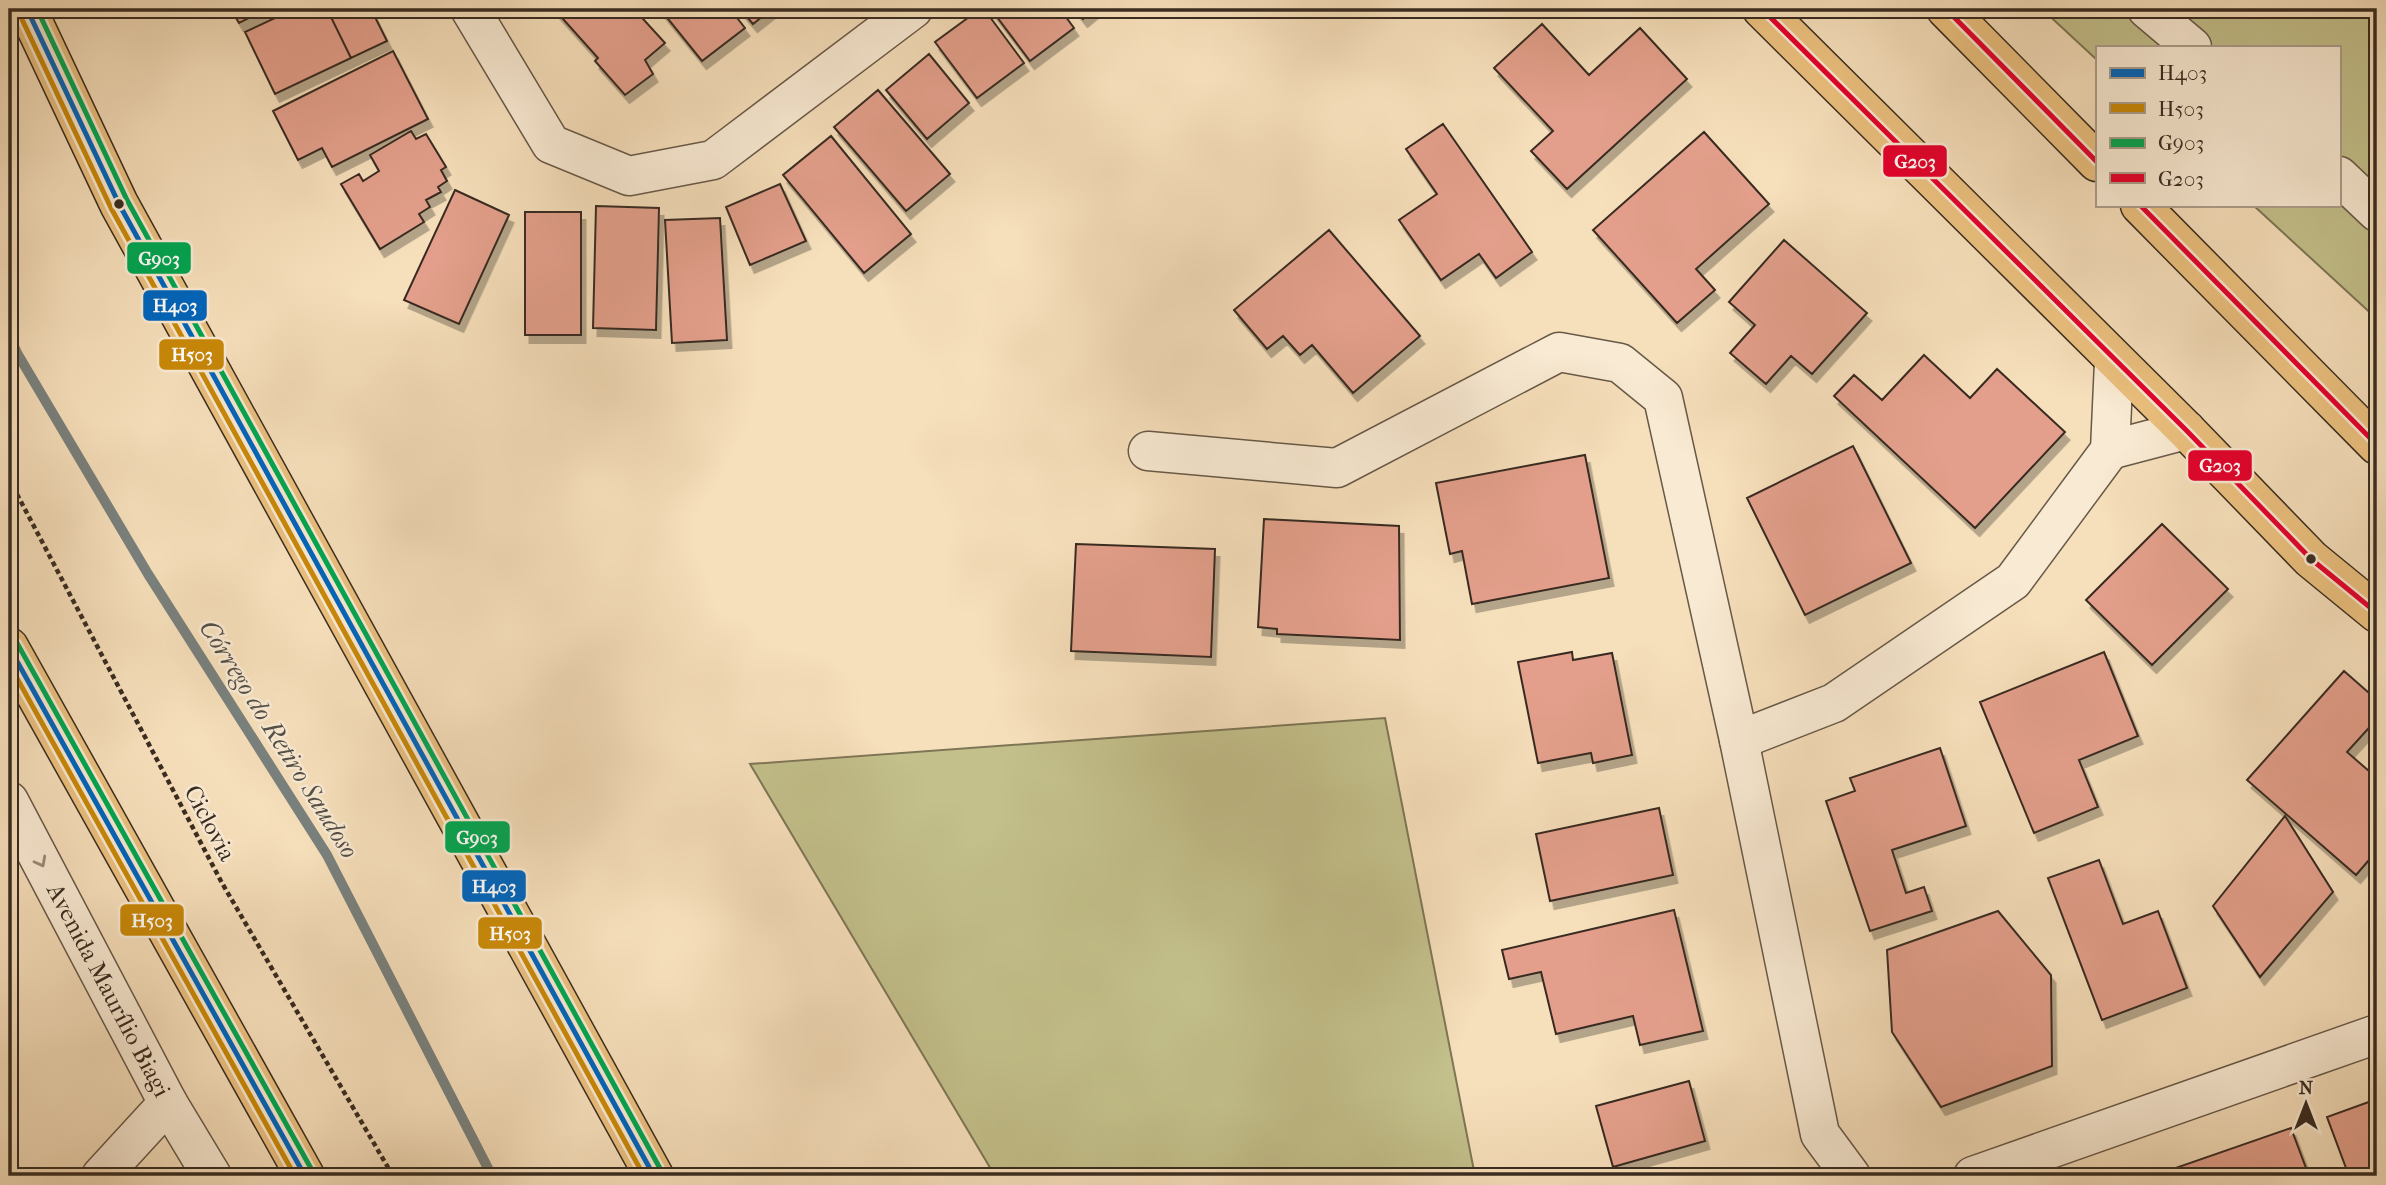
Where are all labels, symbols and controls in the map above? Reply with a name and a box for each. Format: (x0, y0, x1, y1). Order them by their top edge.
legend (2096, 46, 2340, 206)
text: H403 (2158, 61, 2207, 85)
text: H503 (2158, 97, 2204, 121)
text: G903 (2158, 131, 2204, 155)
line badge: G203 (1882, 144, 1948, 178)
text: G203 (1894, 151, 1936, 173)
text: G203 (2158, 167, 2204, 191)
unlabelled marker (112, 197, 126, 211)
line badge: G903 (126, 241, 192, 275)
text: G903 (138, 248, 180, 270)
line badge: H403 (142, 289, 208, 322)
text: H403 (153, 295, 197, 317)
line badge: H503 (158, 338, 225, 371)
text: H503 (171, 344, 213, 366)
line badge: G203 (2187, 449, 2253, 482)
text: G203 (2199, 455, 2241, 477)
unlabelled marker (2304, 552, 2318, 566)
water label: Córrego do Retiro Saudoso (193, 614, 365, 864)
street label: Ciclovia (178, 780, 242, 866)
line badge: G903 (444, 820, 511, 854)
text: G903 (456, 827, 498, 849)
one-way arrow (32, 854, 46, 867)
line badge: H403 (461, 869, 527, 903)
text: H403 (472, 876, 516, 898)
street label: Avenida Maurílio Biagi (41, 878, 176, 1102)
line badge: H503 (119, 903, 185, 937)
text: H503 (131, 910, 173, 932)
line badge: H503 (477, 916, 543, 950)
text: H503 (489, 923, 531, 945)
north arrow (2270, 1070, 2340, 1140)
text: N (2299, 1077, 2314, 1099)

